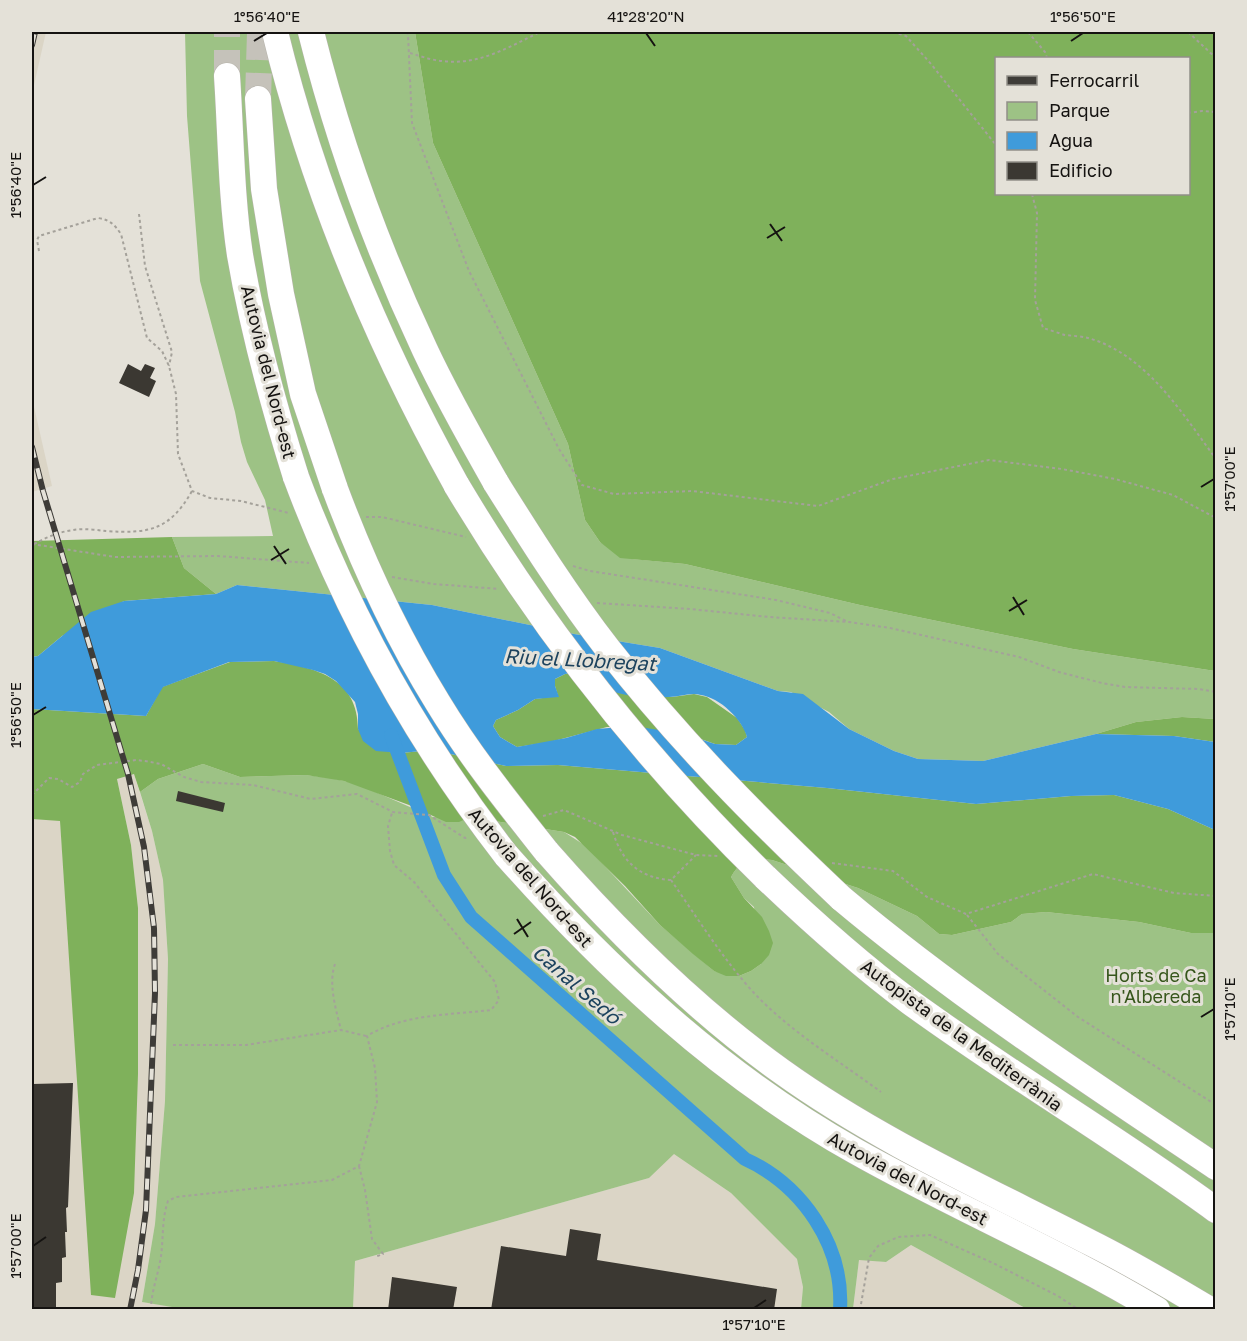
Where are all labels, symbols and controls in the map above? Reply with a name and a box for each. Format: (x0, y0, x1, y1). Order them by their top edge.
text: 1°56'40"E (234, 7, 300, 25)
text: 41°28'20"N (607, 7, 685, 25)
text: 1°56'50"E (1050, 7, 1116, 25)
legend (995, 57, 1190, 195)
text: Ferrocarril (1049, 69, 1139, 91)
text: Parque (1049, 99, 1110, 121)
text: Agua (1049, 129, 1093, 151)
text: 1°56'40"E (6, 152, 24, 218)
text: Edificio (1049, 159, 1113, 181)
street label: Autovia del Nord-est (237, 283, 301, 461)
text: 1°57'00"E (1220, 446, 1238, 512)
water label: Riu el Llobregat (504, 643, 658, 676)
text: 1°56'50"E (6, 682, 24, 748)
street label: Autovia del Nord-est (464, 803, 598, 951)
water label: Canal Sedó (528, 939, 627, 1030)
street label: Autopista de la Mediterrània (857, 954, 1067, 1116)
park label: Horts de Ca n'Albereda (1105, 964, 1207, 1007)
text: 1°57'10"E (1220, 977, 1238, 1041)
street label: Autovia del Nord-est (824, 1127, 992, 1229)
text: 1°57'00"E (6, 1213, 24, 1279)
text: 1°57'10"E (722, 1315, 786, 1333)

